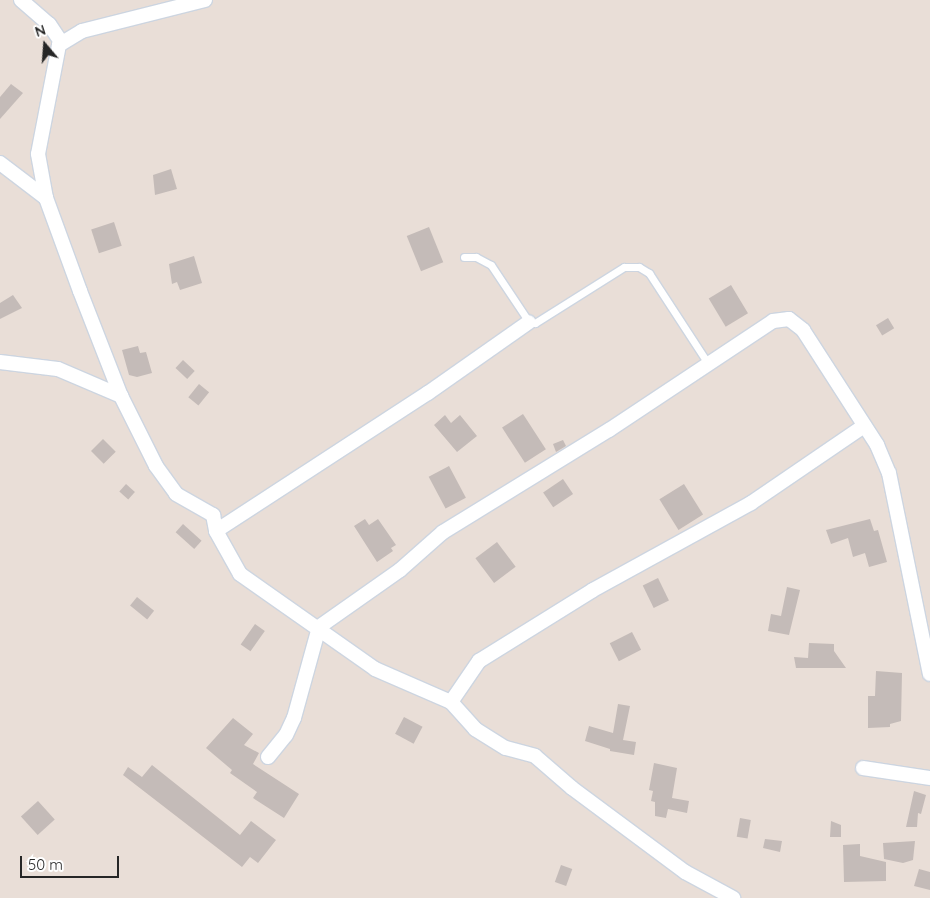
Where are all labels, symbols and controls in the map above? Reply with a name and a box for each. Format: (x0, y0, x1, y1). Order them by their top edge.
north arrow (20, 20, 70, 70)
text: N (33, 21, 48, 41)
scale bar (22, 846, 121, 878)
text: 50 m (28, 855, 63, 874)

